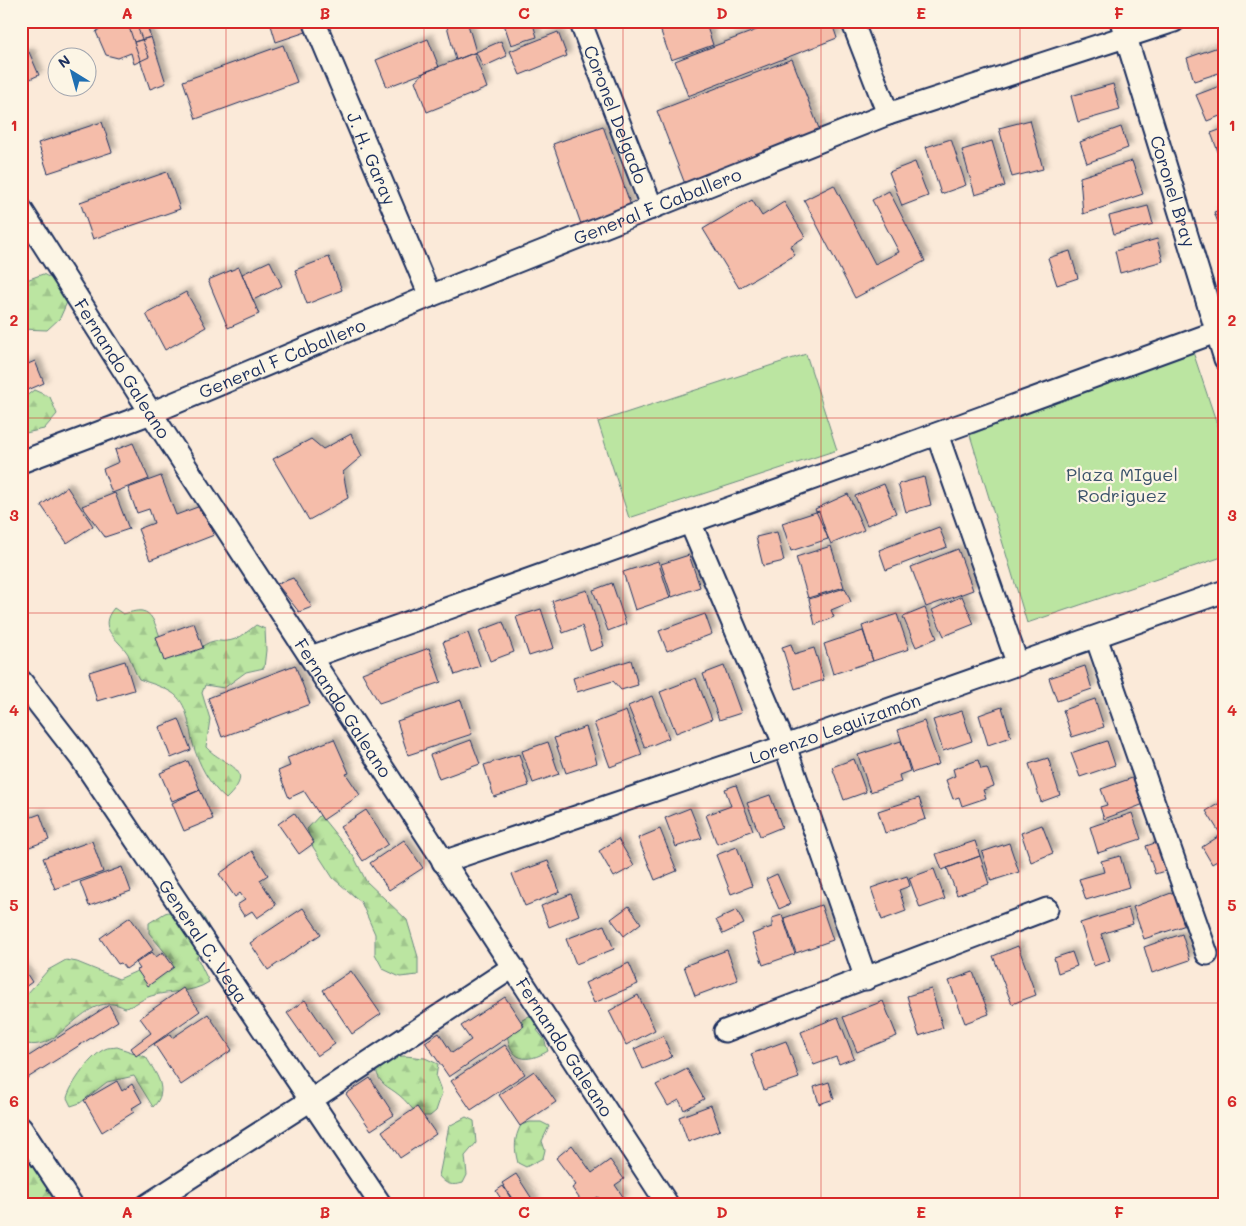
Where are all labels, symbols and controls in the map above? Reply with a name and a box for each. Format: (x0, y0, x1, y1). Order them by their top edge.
text: A (121, 2, 133, 23)
text: B (320, 2, 330, 23)
text: C (518, 2, 530, 23)
text: D (716, 2, 728, 23)
text: E (916, 2, 926, 23)
text: F (1114, 2, 1124, 23)
street label: Coronel Delgado (578, 42, 654, 187)
north arrow (48, 48, 98, 98)
text: N (54, 50, 74, 72)
street label: J. H. Garay (342, 108, 402, 209)
text: 1 (10, 114, 18, 135)
text: 1 (1228, 114, 1236, 135)
street label: Coronel Bray (1145, 132, 1202, 250)
street label: General F Caballero (570, 161, 745, 250)
street label: Fernando Galeano (69, 294, 176, 443)
text: 2 (10, 309, 19, 330)
text: 2 (1228, 309, 1237, 330)
street label: General F Caballero (195, 312, 369, 404)
park label: Plaza MIguel Rodriguez (1066, 462, 1178, 507)
text: 3 (9, 504, 19, 525)
text: 3 (1227, 504, 1237, 525)
street label: Fernando Galeano (289, 634, 398, 782)
street label: Lorenzo Leguizamón (746, 687, 924, 769)
text: 4 (9, 699, 19, 720)
text: 4 (1227, 699, 1237, 720)
street label: General C. Vega (153, 874, 254, 1008)
text: 5 (9, 894, 19, 915)
text: 5 (1227, 894, 1237, 915)
street label: Fernando Galeano (511, 973, 619, 1121)
text: 6 (9, 1090, 19, 1111)
text: 6 (1227, 1090, 1237, 1111)
text: A (121, 1201, 133, 1222)
text: B (320, 1201, 330, 1222)
text: C (518, 1201, 530, 1222)
text: D (716, 1201, 728, 1222)
text: E (916, 1201, 926, 1222)
text: F (1114, 1201, 1124, 1222)

